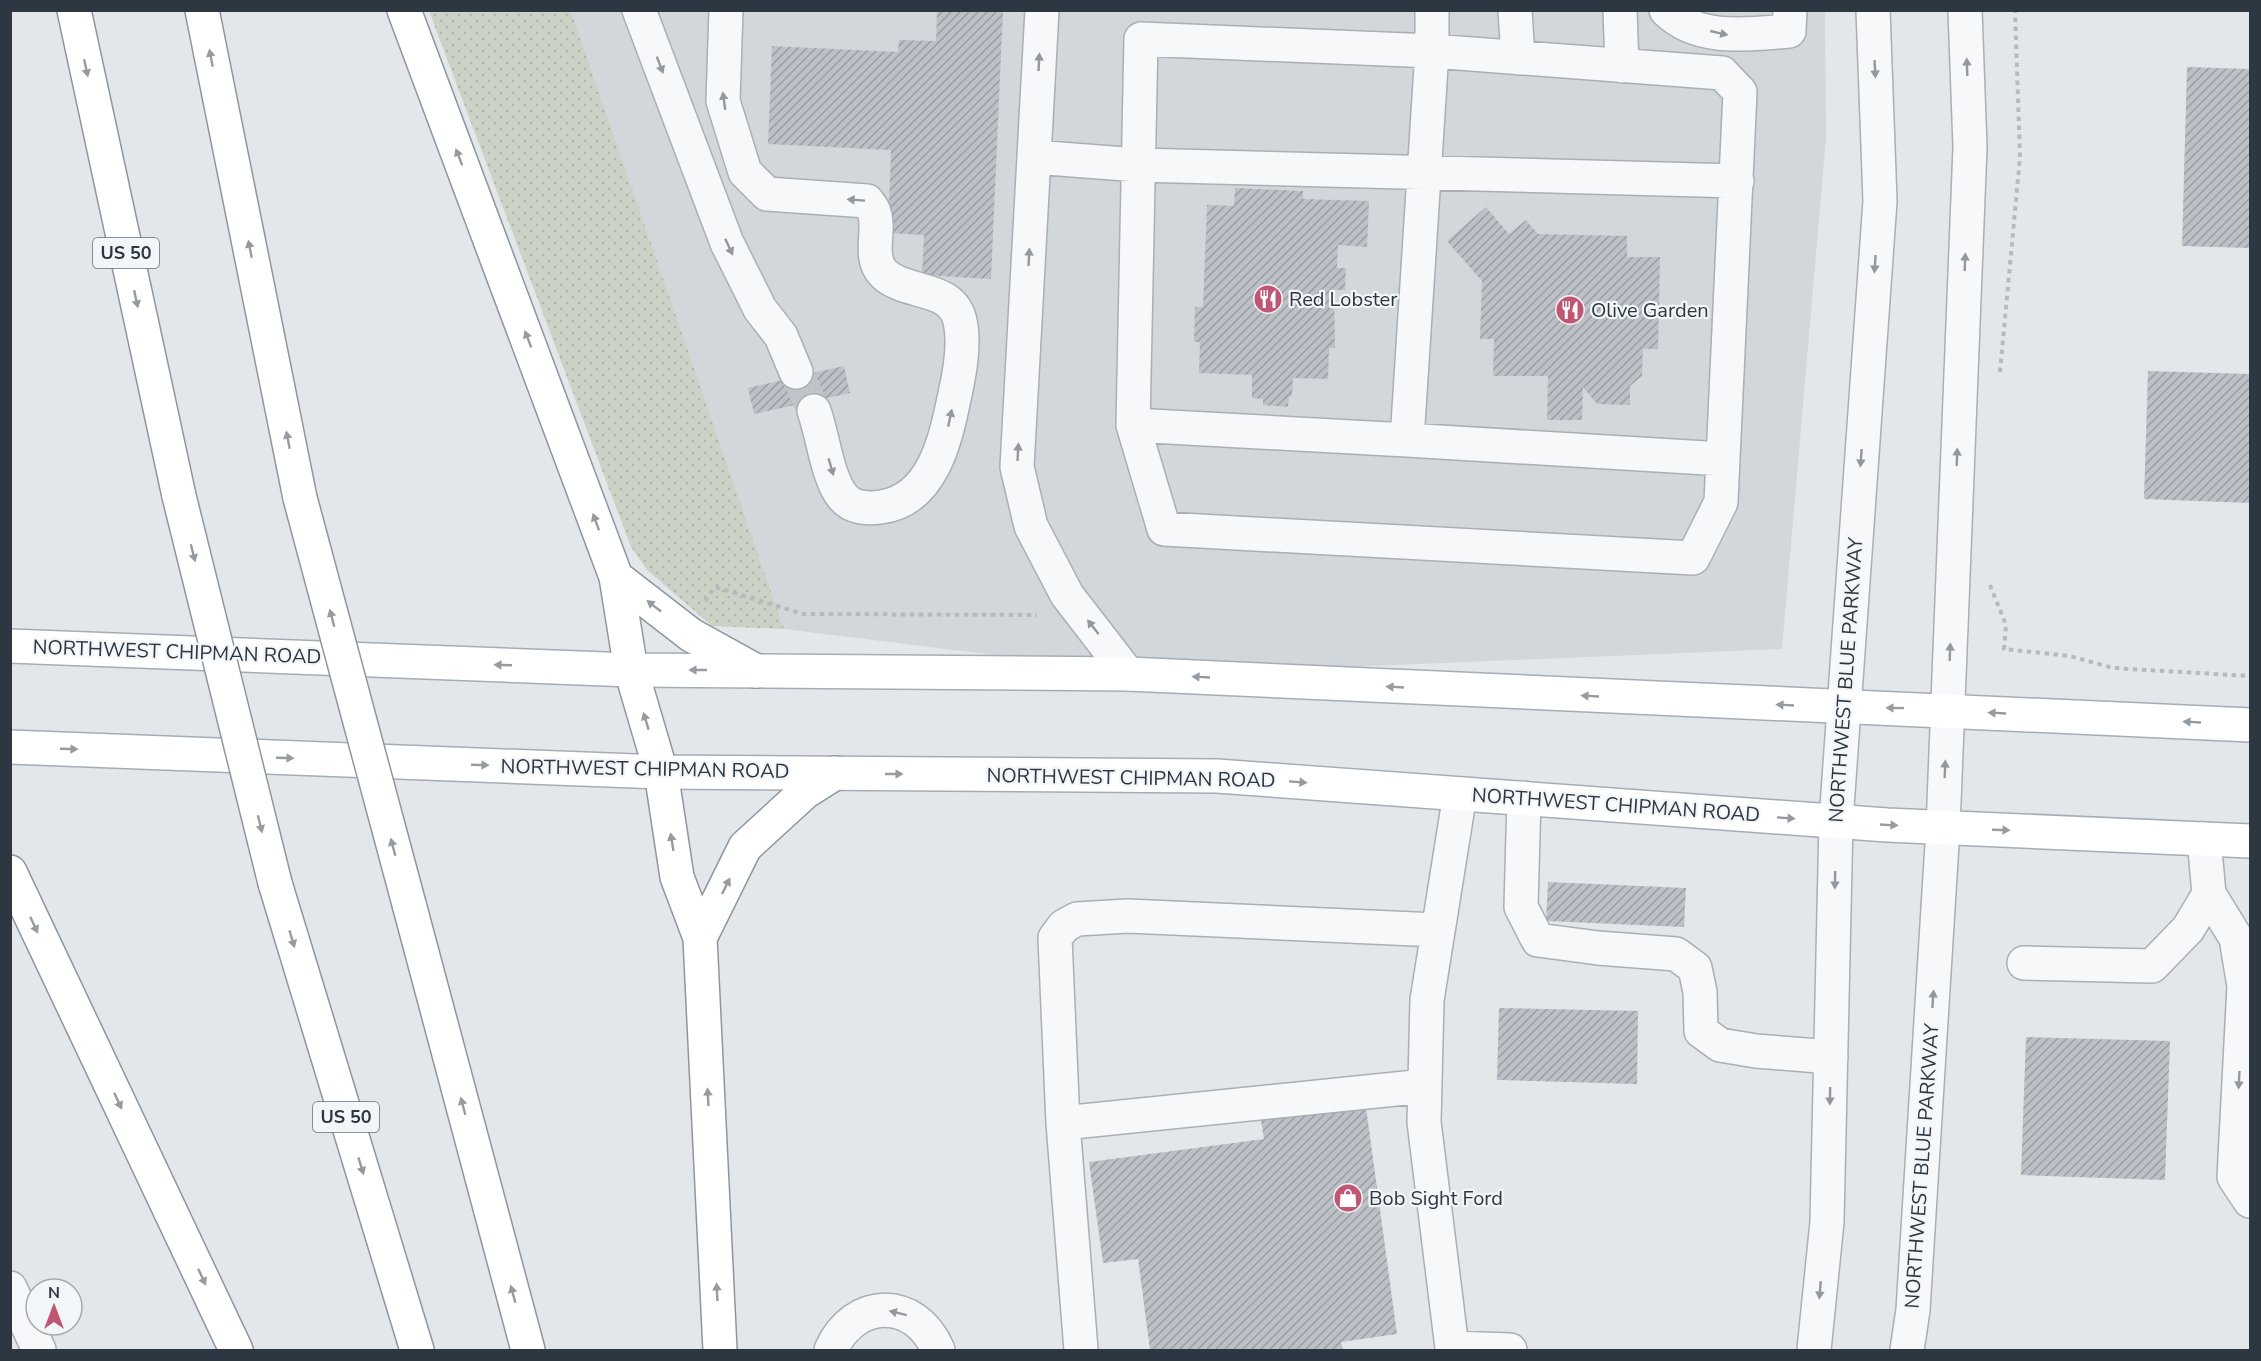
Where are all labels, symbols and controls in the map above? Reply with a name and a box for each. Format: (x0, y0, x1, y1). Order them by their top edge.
one-way arrow (1710, 29, 1729, 38)
one-way arrow (206, 48, 215, 67)
one-way arrow (1035, 53, 1044, 72)
one-way arrow (655, 56, 665, 74)
one-way arrow (82, 58, 91, 77)
one-way arrow (1963, 58, 1972, 77)
one-way arrow (1871, 59, 1880, 78)
one-way arrow (720, 91, 729, 110)
one-way arrow (453, 148, 463, 166)
one-way arrow (846, 195, 865, 205)
road number: US 50 (93, 238, 159, 268)
one-way arrow (245, 239, 254, 258)
one-way arrow (725, 239, 734, 256)
one-way arrow (1024, 247, 1033, 266)
one-way arrow (1961, 253, 1970, 272)
one-way arrow (1870, 254, 1880, 273)
restaurant icon: Red Lobster (1252, 283, 1284, 315)
place label: Red Lobster (1289, 286, 1397, 313)
one-way arrow (132, 290, 142, 309)
restaurant icon: Olive Garden (1554, 294, 1586, 326)
place label: Olive Garden (1591, 297, 1709, 324)
one-way arrow (522, 330, 532, 348)
one-way arrow (946, 408, 955, 427)
one-way arrow (283, 430, 292, 449)
one-way arrow (1014, 442, 1023, 461)
one-way arrow (1953, 447, 1962, 466)
one-way arrow (1857, 449, 1866, 468)
one-way arrow (826, 458, 836, 476)
one-way arrow (591, 513, 600, 531)
street label: NORTHWEST BLUE PARKWAY (1823, 535, 1870, 823)
one-way arrow (189, 544, 199, 562)
one-way arrow (646, 599, 662, 612)
one-way arrow (327, 609, 336, 627)
one-way arrow (1087, 620, 1099, 635)
street label: NORTHWEST CHIPMAN ROAD (32, 633, 322, 671)
one-way arrow (1945, 642, 1954, 661)
one-way arrow (493, 661, 512, 670)
one-way arrow (688, 666, 707, 675)
one-way arrow (1191, 673, 1210, 682)
one-way arrow (1386, 682, 1405, 691)
one-way arrow (1581, 691, 1600, 700)
one-way arrow (1775, 700, 1794, 710)
one-way arrow (1886, 703, 1905, 713)
one-way arrow (1988, 708, 2007, 717)
one-way arrow (641, 712, 650, 730)
one-way arrow (2183, 717, 2202, 726)
one-way arrow (59, 745, 78, 754)
one-way arrow (275, 753, 294, 762)
street label: NORTHWEST CHIPMAN ROAD (500, 753, 790, 785)
one-way arrow (1940, 760, 1950, 779)
one-way arrow (470, 761, 489, 770)
street label: NORTHWEST CHIPMAN ROAD (986, 762, 1276, 794)
one-way arrow (884, 769, 903, 778)
one-way arrow (1289, 777, 1308, 787)
street label: NORTHWEST CHIPMAN ROAD (1471, 781, 1761, 829)
one-way arrow (1777, 813, 1796, 822)
one-way arrow (256, 815, 266, 833)
one-way arrow (1880, 820, 1899, 830)
one-way arrow (1992, 826, 2011, 835)
one-way arrow (667, 832, 676, 851)
one-way arrow (388, 838, 398, 856)
one-way arrow (1830, 870, 1839, 889)
one-way arrow (721, 877, 730, 894)
one-way arrow (29, 917, 39, 934)
one-way arrow (288, 930, 297, 948)
one-way arrow (1928, 990, 1937, 1009)
street label: NORTHWEST BLUE PARKWAY (1899, 1021, 1946, 1309)
one-way arrow (2235, 1070, 2244, 1089)
one-way arrow (1825, 1086, 1834, 1105)
one-way arrow (703, 1088, 712, 1107)
one-way arrow (113, 1093, 122, 1110)
one-way arrow (457, 1096, 467, 1115)
road number: US 50 (313, 1102, 379, 1132)
one-way arrow (357, 1157, 366, 1175)
shop icon: Bob Sight Ford (1332, 1182, 1364, 1214)
place label: Bob Sight Ford (1369, 1185, 1503, 1212)
one-way arrow (197, 1269, 206, 1286)
north arrow (24, 1277, 84, 1337)
one-way arrow (1815, 1281, 1825, 1300)
text: N (48, 1282, 60, 1304)
one-way arrow (713, 1283, 722, 1302)
one-way arrow (508, 1285, 517, 1303)
one-way arrow (888, 1308, 907, 1318)

